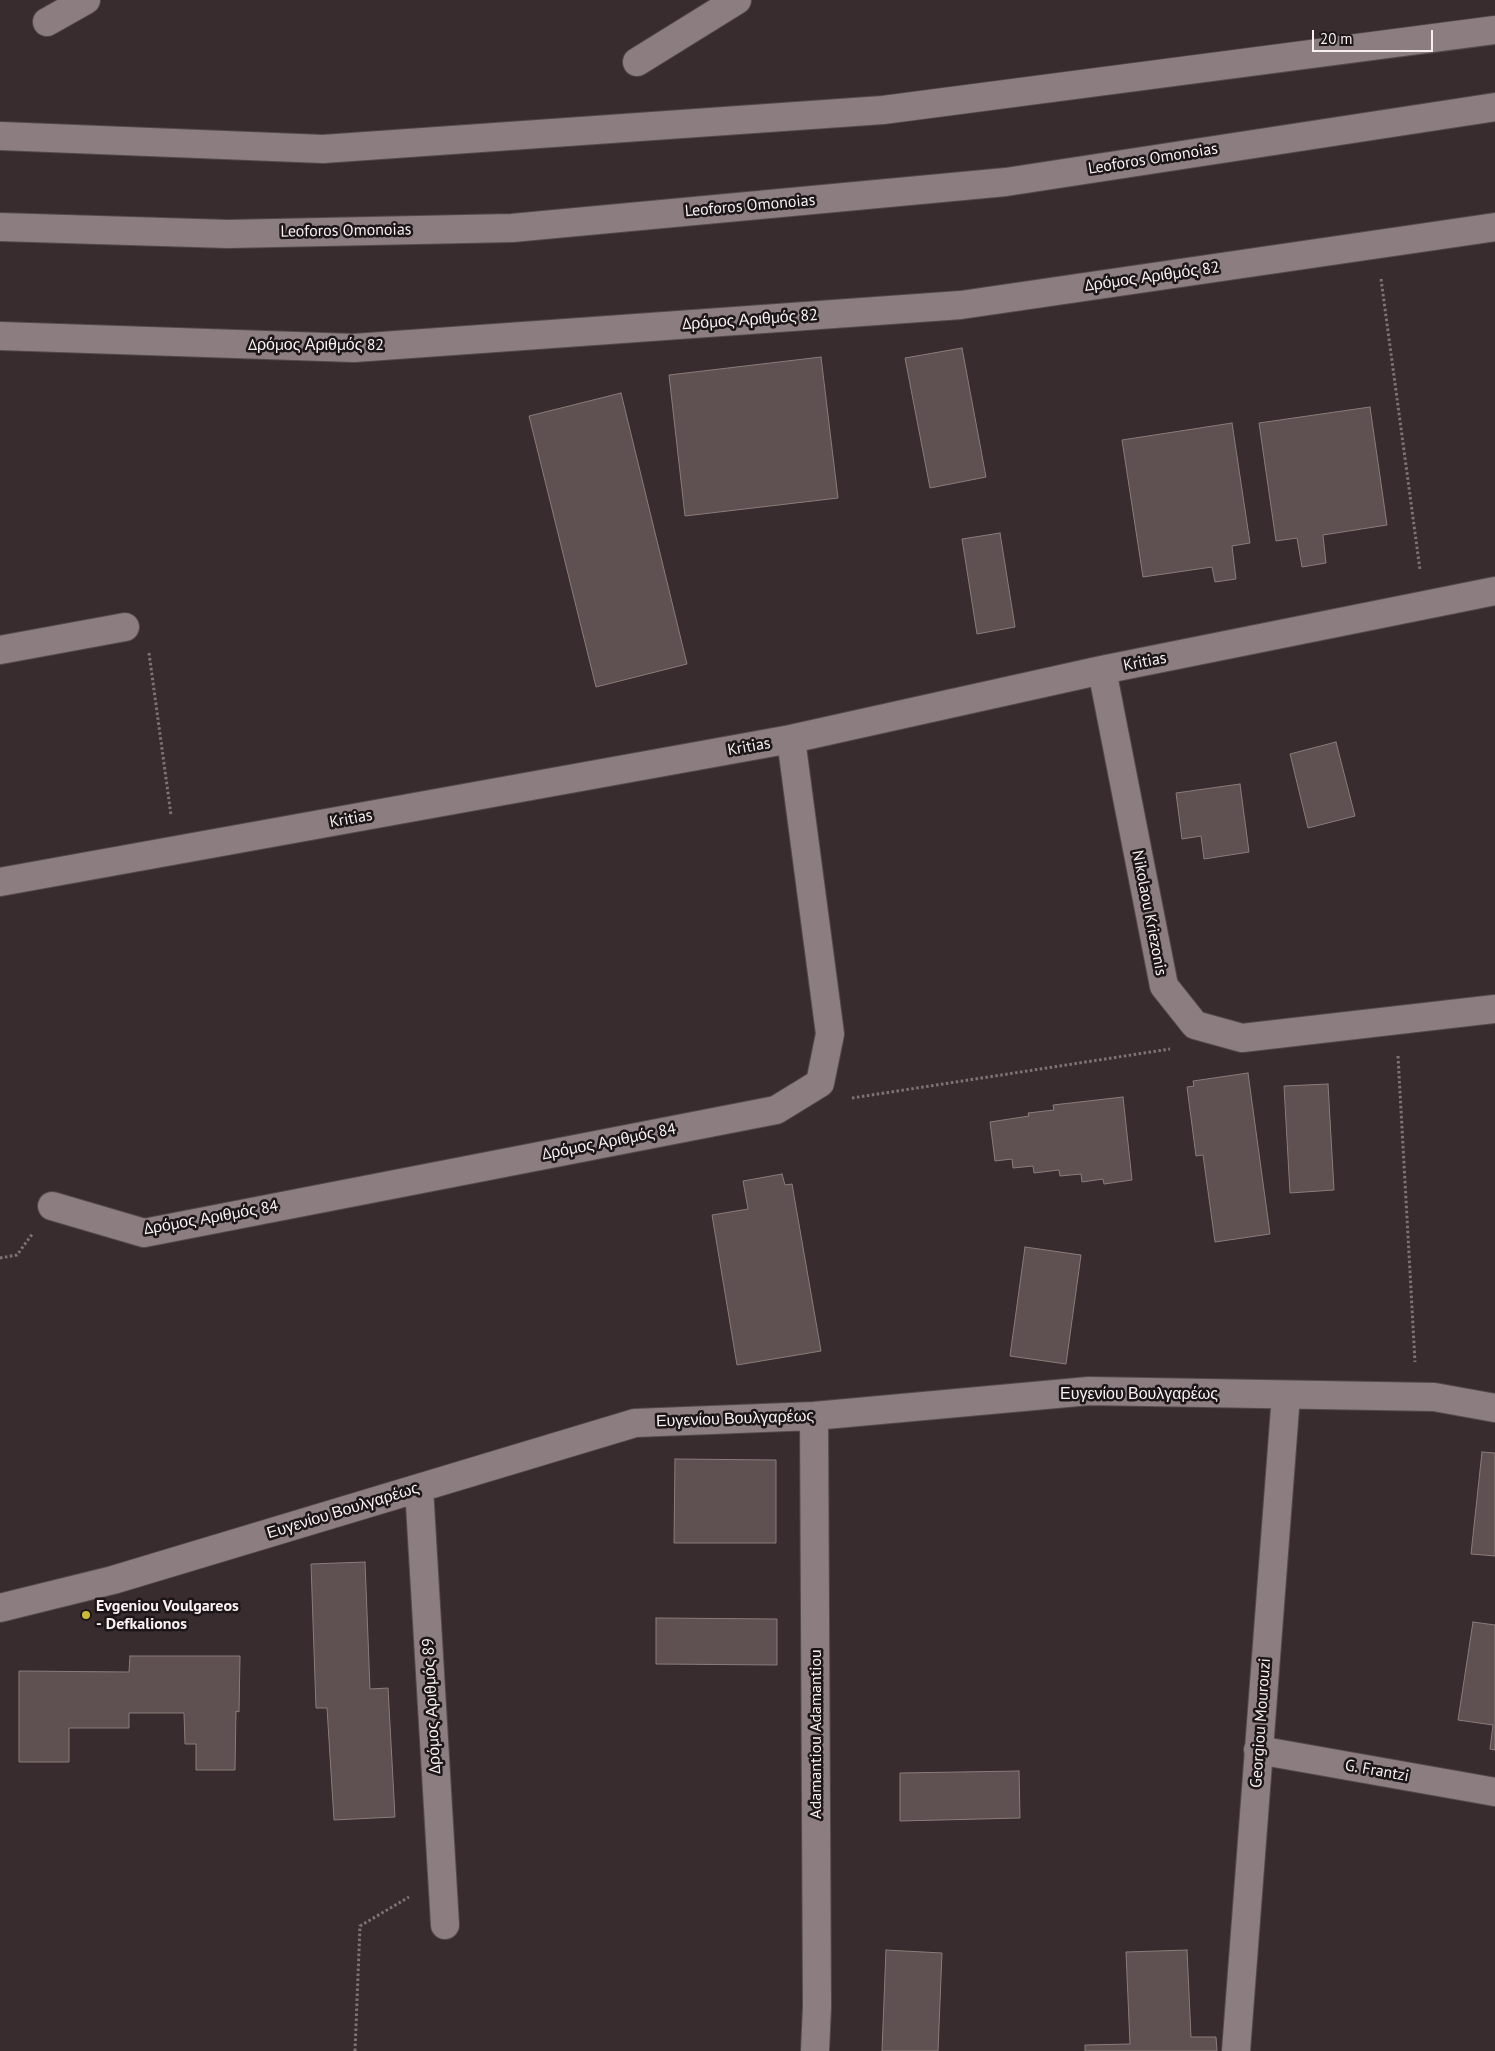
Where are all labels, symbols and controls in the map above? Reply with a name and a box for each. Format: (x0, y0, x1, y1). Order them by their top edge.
scale bar (1315, 20, 1436, 52)
text: 20 m (1320, 29, 1353, 48)
street label: Leoforos Omonoias (1087, 139, 1219, 179)
street label: Leoforos Omonoias (684, 191, 816, 221)
street label: Leoforos Omonoias (280, 220, 412, 242)
street label: Δρόμος Αριθμός 82 (1083, 258, 1221, 296)
street label: Δρόμος Αριθμός 82 (681, 306, 819, 334)
street label: Δρόμος Αριθμός 82 (248, 335, 384, 355)
street label: Kritias (1122, 648, 1168, 676)
street label: Kritias (726, 734, 772, 760)
street label: Kritias (328, 806, 374, 832)
street label: Nikolaou Kriezonis (1127, 849, 1171, 977)
street label: Δρόμος Αριθμός 84 (540, 1120, 678, 1164)
street label: Δρόμος Αριθμός 84 (142, 1197, 280, 1239)
street label: Ευγενίου Βουλγαρέως (1060, 1384, 1218, 1404)
street label: Ευγενίου Βουλγαρέως (656, 1407, 814, 1431)
street label: Ευγενίου Βουλγαρέως (265, 1479, 421, 1543)
place label: Evgeniou Voulgareos - Defkalionos (96, 1596, 239, 1634)
marker: Evgeniou Voulgareos - Defkalionos (80, 1609, 92, 1621)
street label: Δρόμος Αριθμός 89 (419, 1638, 445, 1774)
street label: Adamantiou Adamantiou (806, 1649, 826, 1819)
street label: Georgiou Mourouzi (1247, 1657, 1275, 1789)
street label: G. Frantzi (1343, 1756, 1411, 1786)

